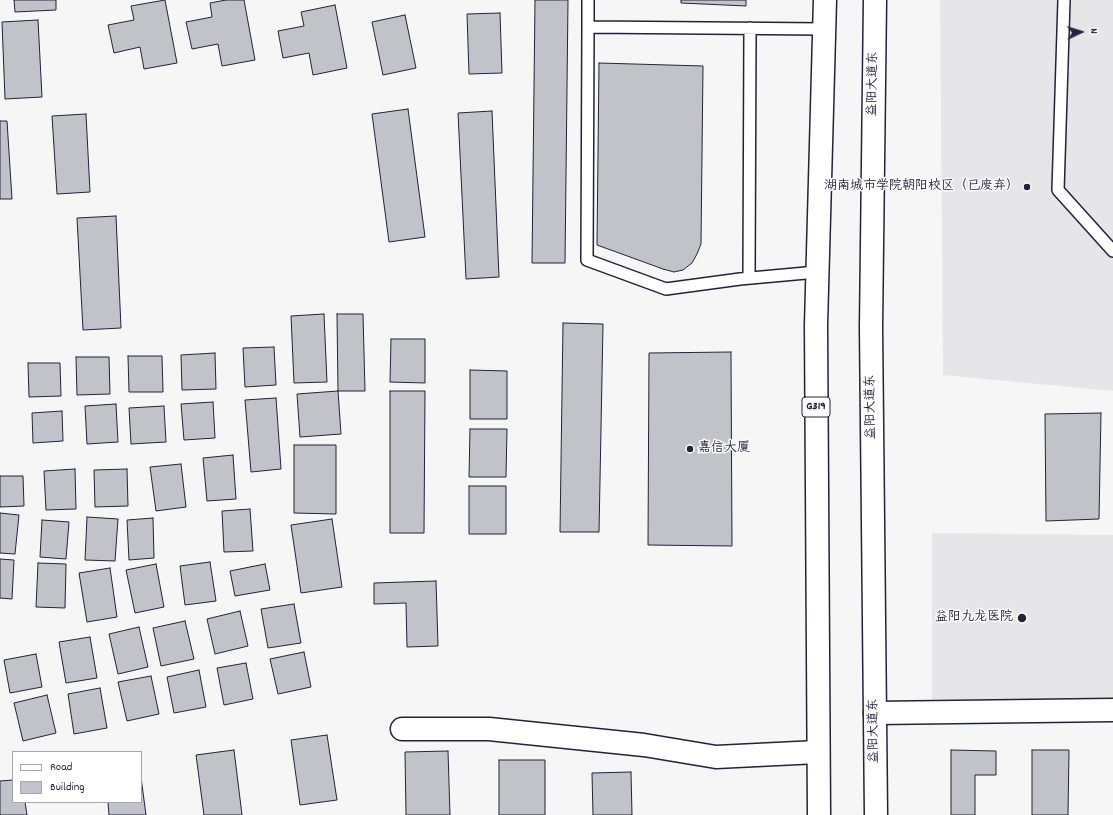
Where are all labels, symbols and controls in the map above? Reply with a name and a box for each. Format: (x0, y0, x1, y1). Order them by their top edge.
north arrow (1061, 12, 1101, 52)
text: N (1085, 28, 1101, 34)
street label: 益阳大道东 (866, 51, 882, 117)
place label: 湖南城市学院朝阳校区（已废弃） (824, 179, 1019, 195)
marker: 湖南城市学院朝阳校区（已废弃） (1022, 182, 1032, 192)
street label: 益阳大道东 (864, 374, 880, 440)
road number: G319 (802, 397, 830, 417)
place label: 嘉信大厦 (698, 441, 750, 457)
marker: 嘉信大厦 (685, 444, 695, 454)
place label: 益阳九龙医院 (935, 610, 1013, 626)
marker: 益阳九龙医院 (1016, 612, 1028, 624)
street label: 益阳大道东 (867, 698, 883, 764)
legend (12, 751, 142, 803)
text: Road (50, 759, 72, 776)
text: Building (50, 779, 85, 796)

